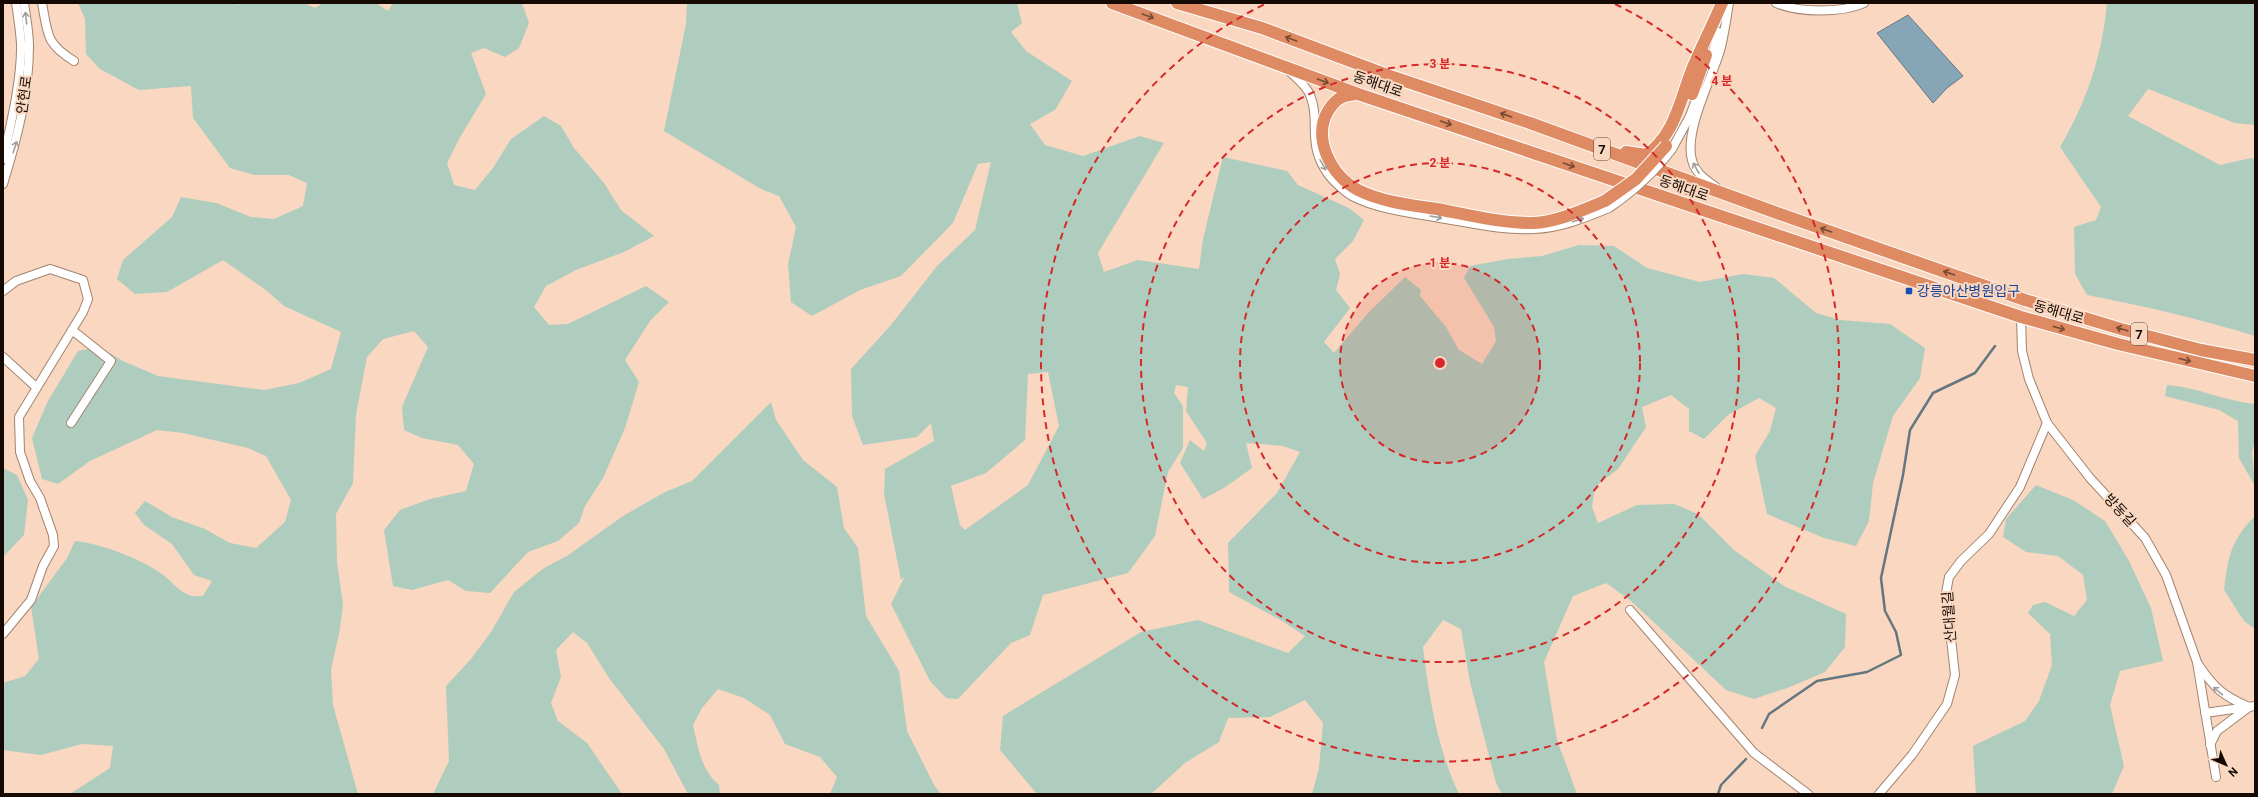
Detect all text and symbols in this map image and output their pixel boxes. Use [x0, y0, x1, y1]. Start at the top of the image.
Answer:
one-way arrow [22, 12, 30, 25]
one-way arrow [1142, 13, 1154, 21]
one-way arrow [1286, 35, 1298, 43]
text: 3 분 [1430, 57, 1450, 71]
street label: 동해대로 [1351, 68, 1405, 100]
text: 4 분 [1712, 74, 1732, 88]
street label: 안현로 [13, 75, 35, 115]
one-way arrow [1317, 77, 1329, 85]
one-way arrow [1500, 111, 1513, 118]
one-way arrow [1439, 120, 1452, 127]
road number: 7 [1594, 138, 1610, 160]
one-way arrow [12, 141, 19, 154]
text: 2 분 [1430, 156, 1450, 170]
one-way arrow [1319, 159, 1327, 171]
one-way arrow [1562, 162, 1575, 169]
one-way arrow [1692, 162, 1699, 174]
street label: 동해대로 [1657, 172, 1711, 204]
one-way arrow [1429, 214, 1442, 222]
one-way arrow [1572, 216, 1585, 223]
one-way arrow [1821, 226, 1833, 234]
text: 1 분 [1430, 256, 1450, 270]
one-way arrow [1943, 269, 1956, 276]
place label: 강릉아산병원입구 [1917, 283, 2020, 299]
marker: 강릉아산병원입구 [1904, 286, 1914, 296]
street label: 동해대로 [2032, 297, 2086, 327]
road number: 7 [2131, 323, 2147, 345]
one-way arrow [2052, 325, 2065, 332]
one-way arrow [2115, 325, 2128, 332]
centre of rings [1433, 356, 1447, 370]
one-way arrow [2178, 357, 2191, 365]
street label: 방동길 [2101, 490, 2139, 530]
street label: 산대월길 [1939, 591, 1959, 643]
one-way arrow [2213, 686, 2224, 695]
north arrow [2206, 745, 2246, 785]
text: N [2225, 764, 2240, 779]

